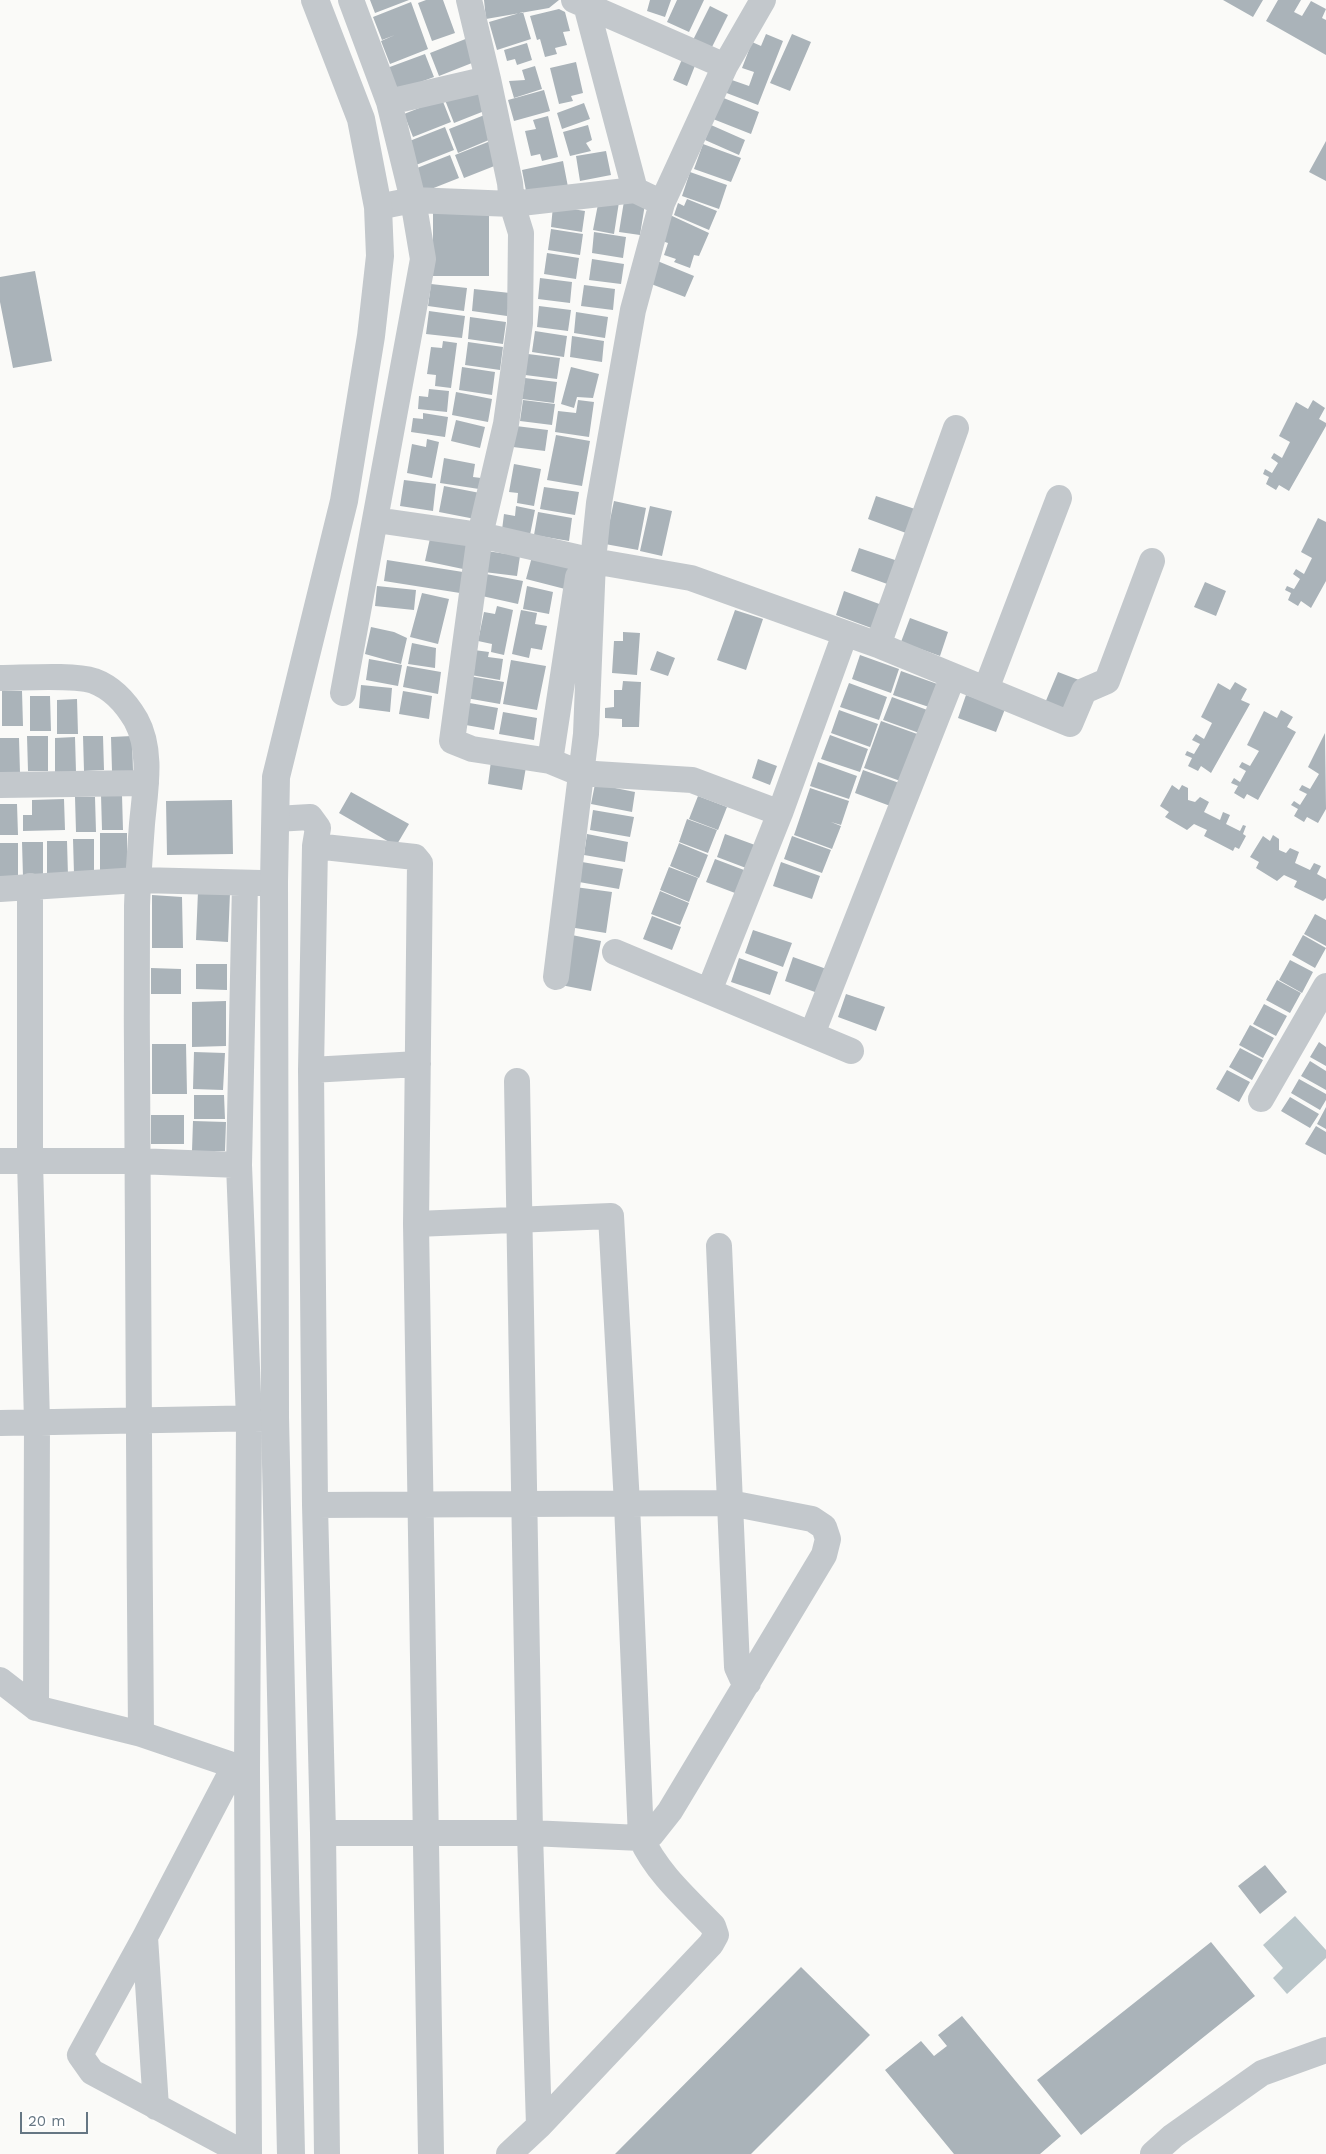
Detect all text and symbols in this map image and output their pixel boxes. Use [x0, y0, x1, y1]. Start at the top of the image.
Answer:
scale bar [22, 2102, 90, 2134]
text: 20 m [28, 2112, 66, 2130]

